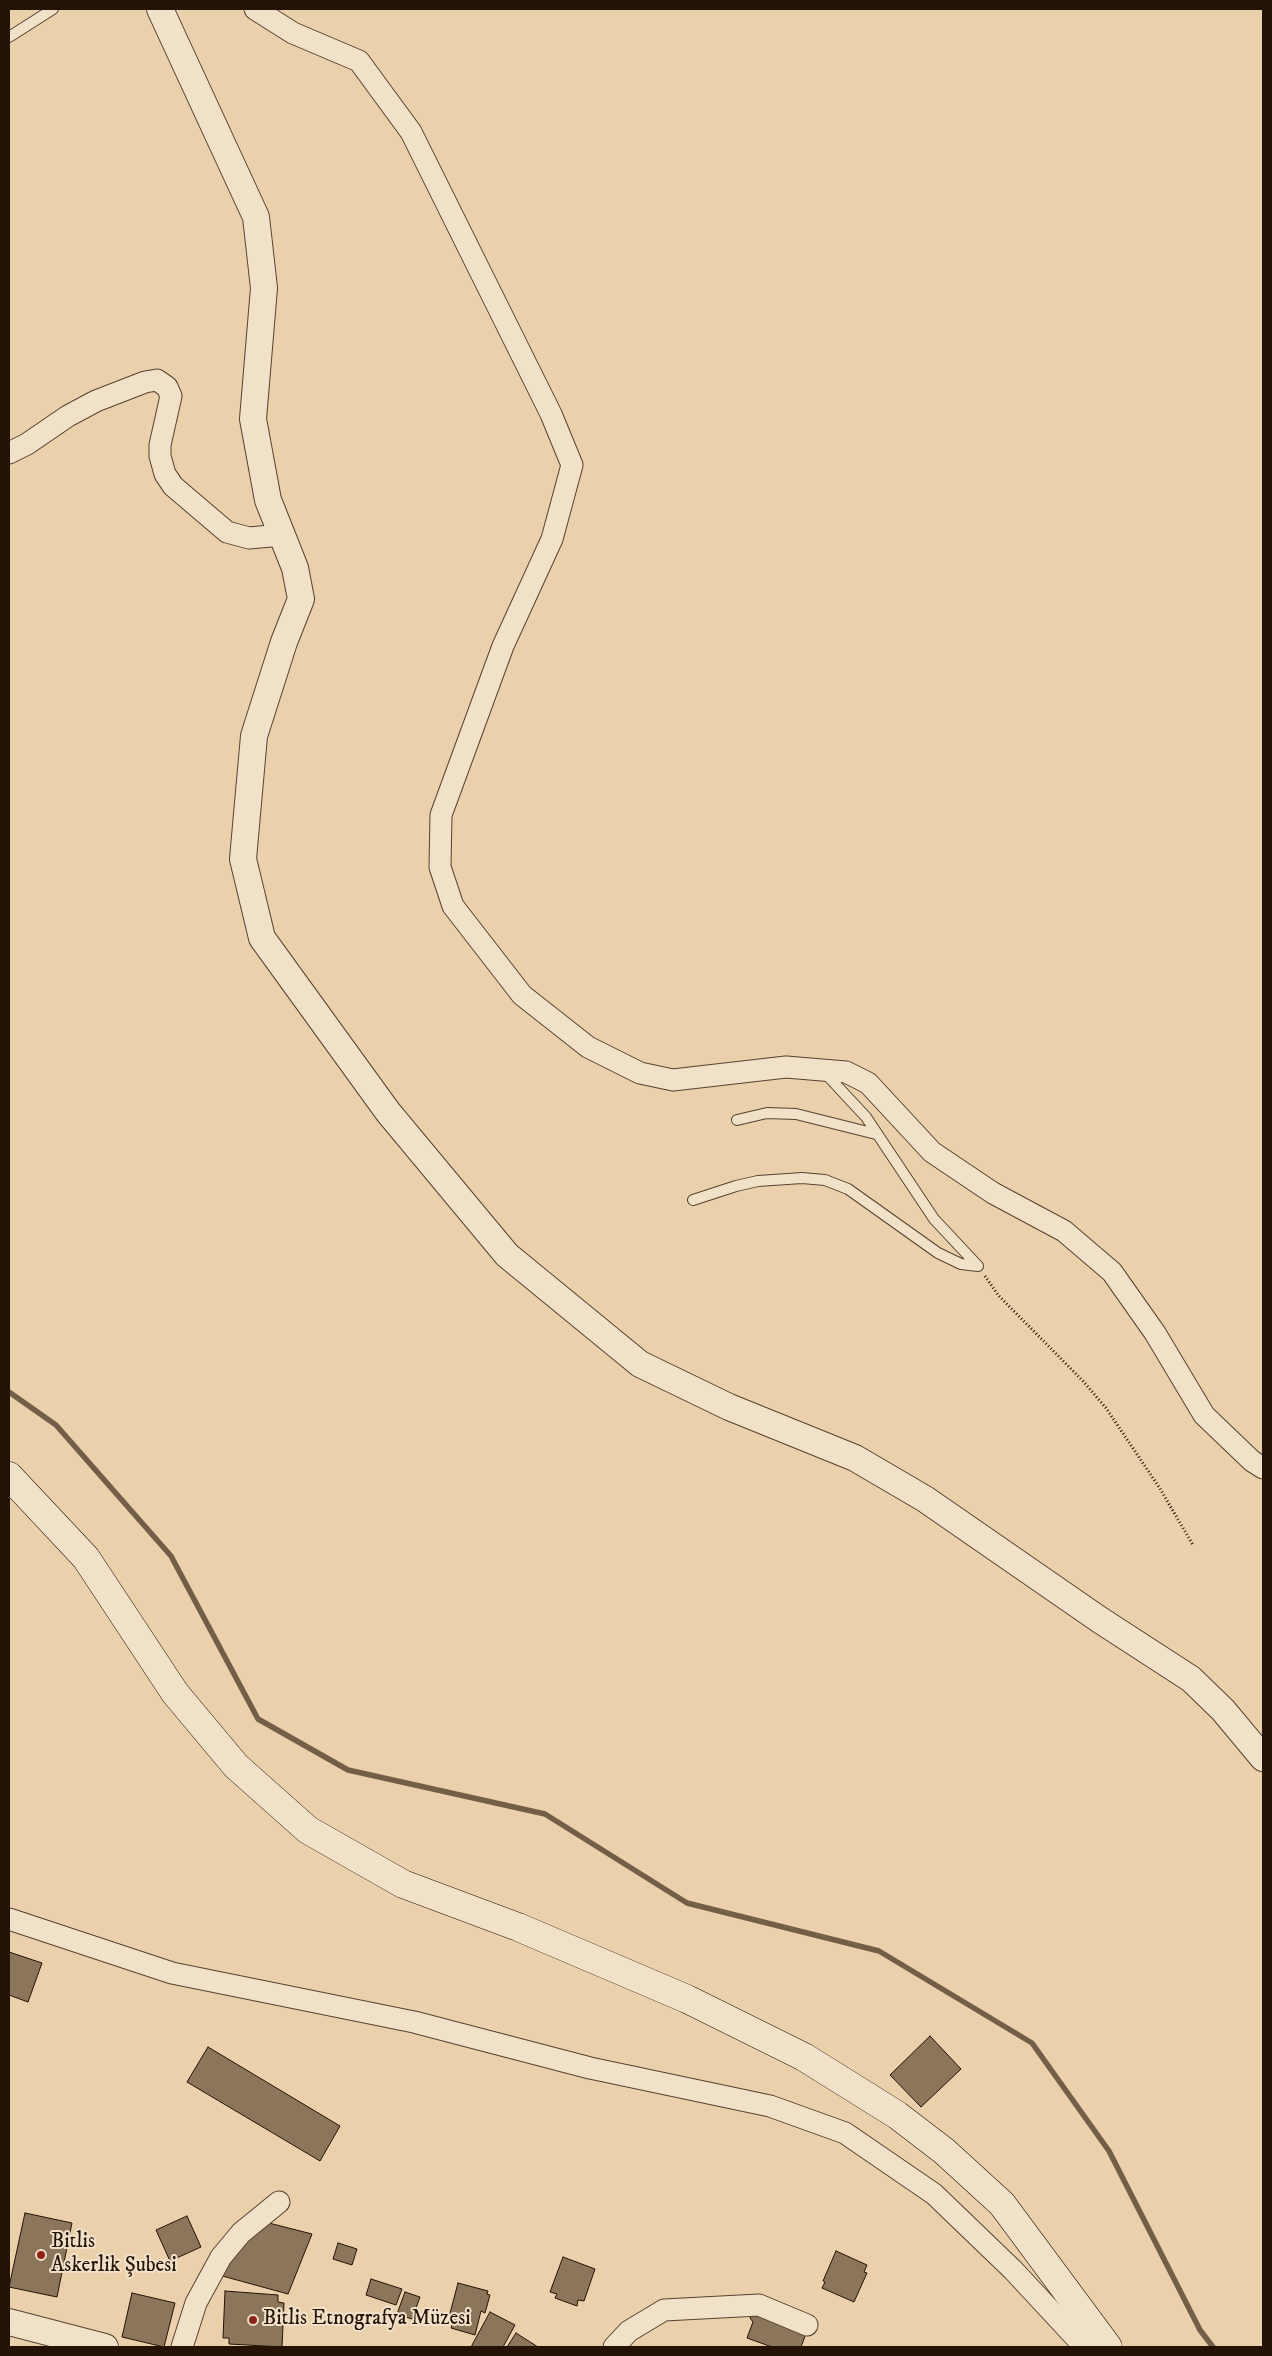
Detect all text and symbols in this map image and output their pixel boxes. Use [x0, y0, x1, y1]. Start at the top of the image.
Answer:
place label: Bitlis Askerlik Şubesi [51, 2230, 177, 2280]
marker: Bitlis Askerlik Şubesi [35, 2249, 47, 2261]
place label: Bitlis Etnografya Müzesi [263, 2307, 471, 2333]
marker: Bitlis Etnografya Müzesi [247, 2314, 259, 2326]

